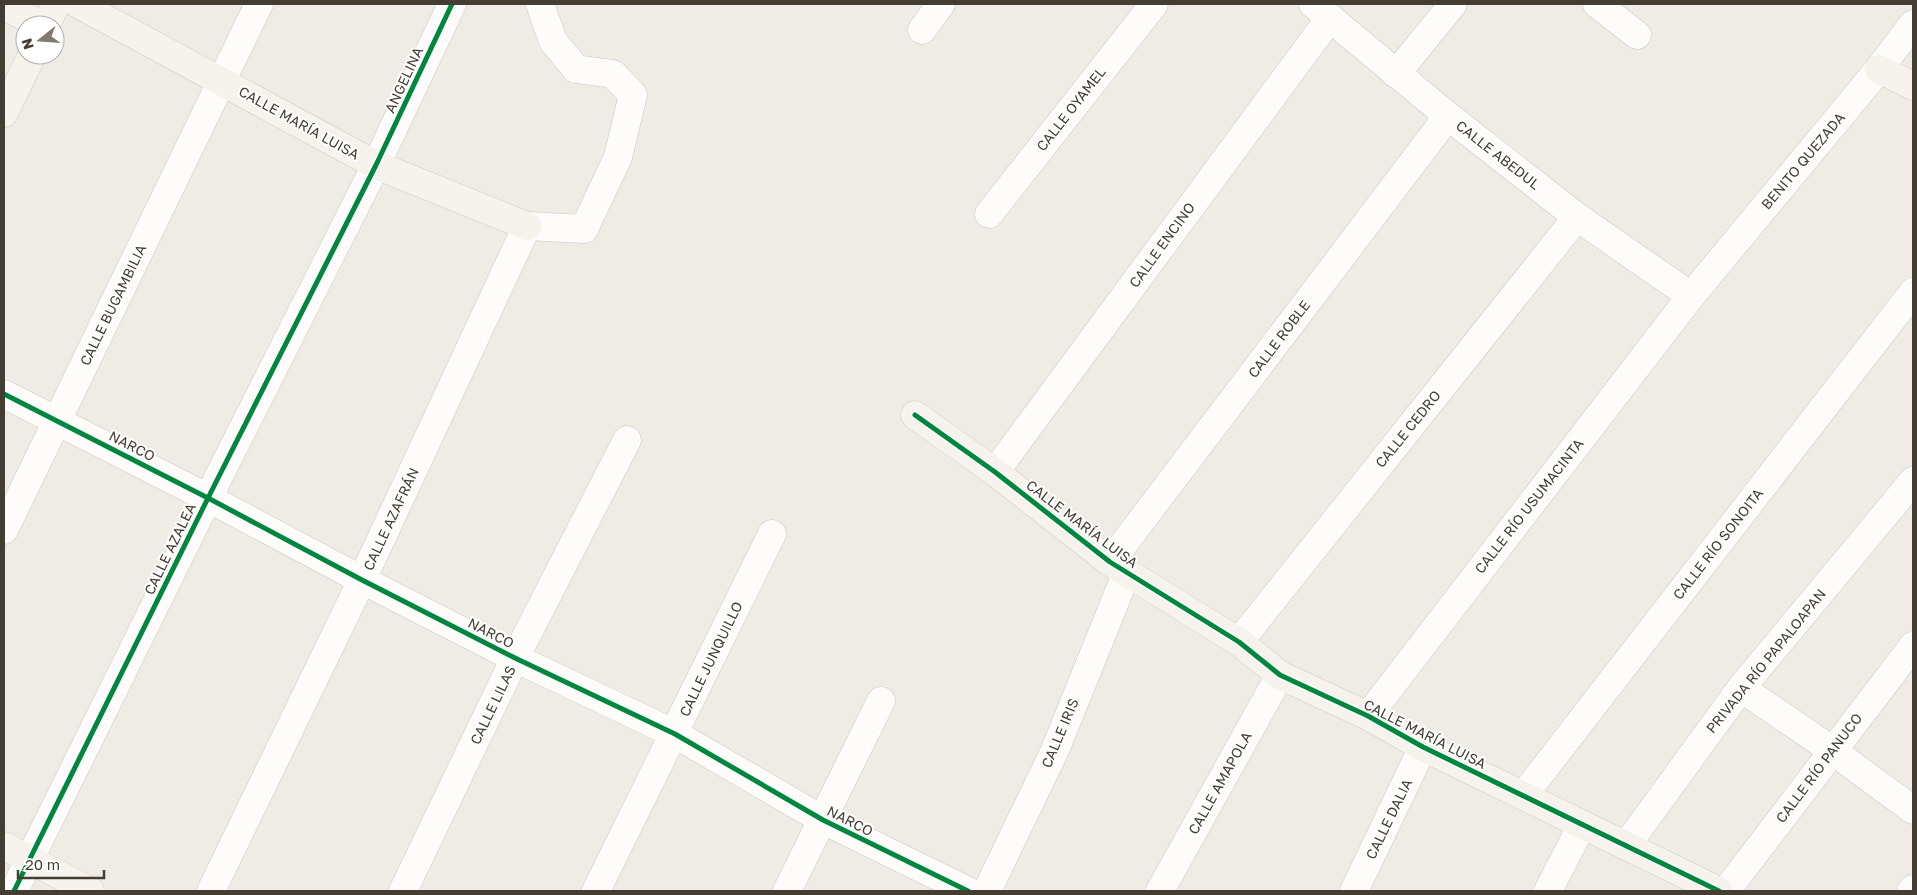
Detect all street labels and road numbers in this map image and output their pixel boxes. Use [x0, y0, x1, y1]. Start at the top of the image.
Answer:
street label: ANGELINA [381, 44, 426, 115]
street label: CALLE OYAMEL [1032, 63, 1109, 154]
street label: CALLE MARÍA LUISA [236, 82, 363, 163]
street label: BENITO QUEZADA [1757, 108, 1848, 212]
street label: CALLE ABEDUL [1453, 117, 1544, 193]
street label: CALLE ENCINO [1125, 199, 1198, 290]
street label: CALLE BUGAMBILIA [76, 241, 150, 368]
street label: CALLE ROBLE [1244, 297, 1313, 381]
street label: CALLE CEDRO [1371, 387, 1444, 471]
street label: NARCO [106, 427, 158, 464]
street label: CALLE RÍO USUMACINTA [1471, 434, 1587, 577]
street label: CALLE AZAFRÁN [359, 465, 422, 573]
street label: CALLE MARÍA LUISA [1023, 476, 1142, 571]
street label: CALLE RÍO SONOITA [1669, 484, 1767, 603]
street label: CALLE AZALEA [140, 500, 199, 597]
street label: PRIVADA RÍO PAPALOAPAN [1702, 585, 1829, 736]
street label: CALLE JUNQUILLO [675, 598, 746, 719]
street label: NARCO [465, 614, 517, 651]
street label: CALLE LILAS [466, 663, 519, 747]
street label: CALLE IRIS [1037, 695, 1082, 770]
street label: CALLE MARÍA LUISA [1361, 695, 1490, 772]
street label: CALLE RÍO PANUCO [1772, 710, 1865, 826]
street label: CALLE AMAPOLA [1184, 728, 1255, 837]
street label: CALLE DALIA [1362, 775, 1416, 862]
street label: NARCO [824, 802, 876, 839]

